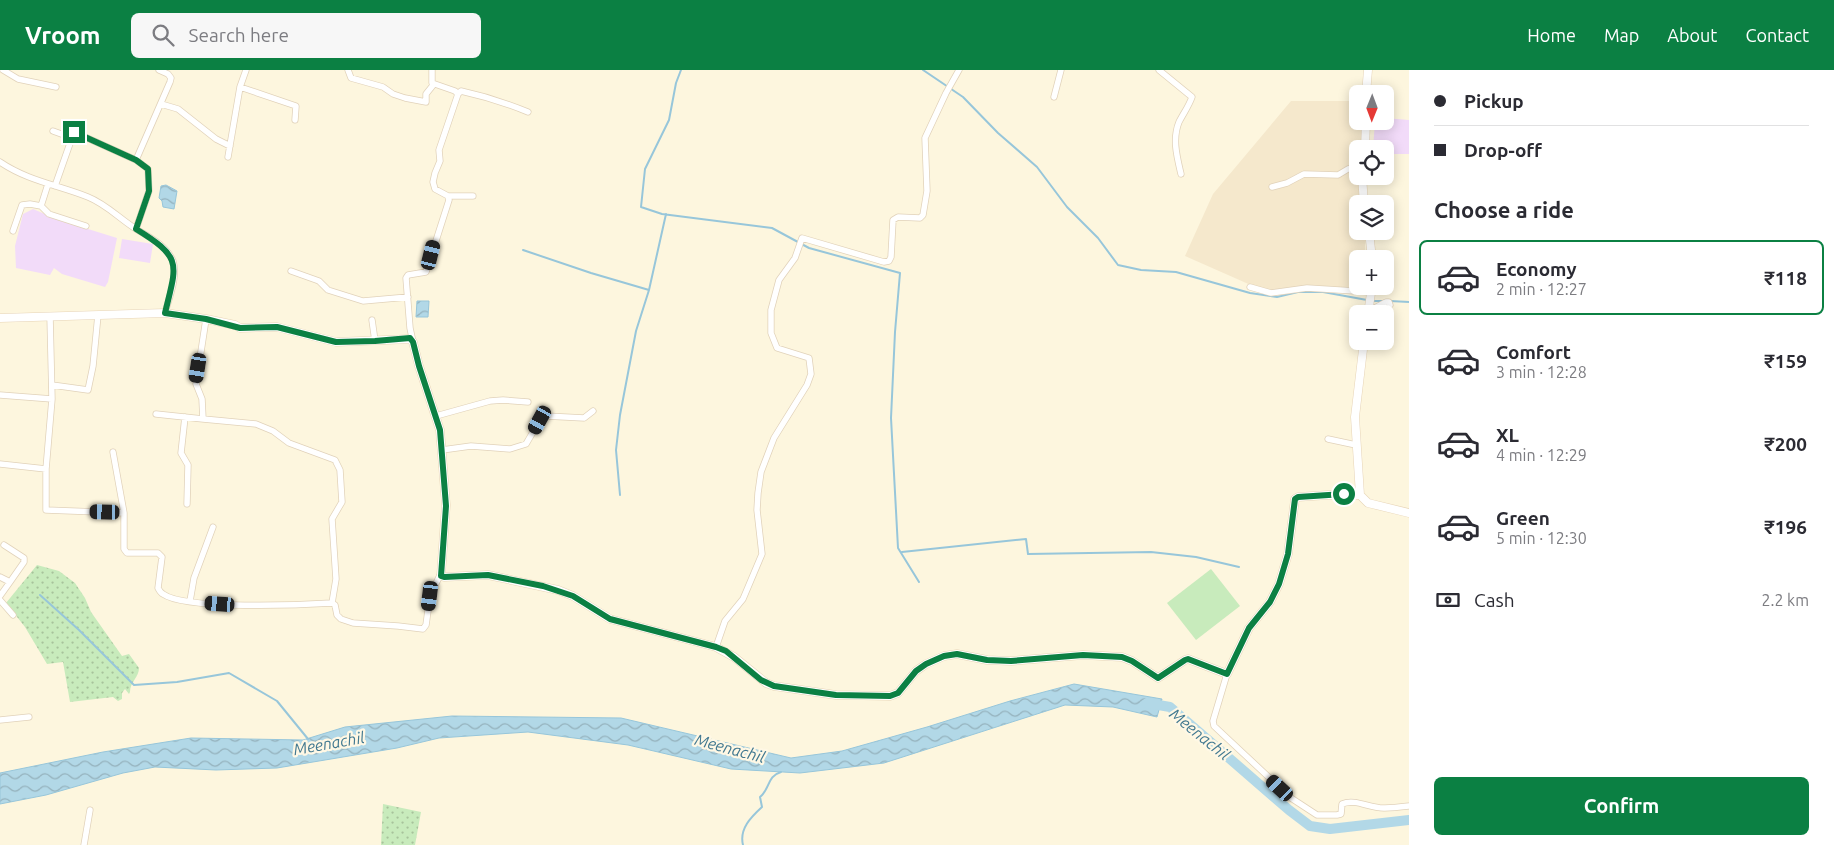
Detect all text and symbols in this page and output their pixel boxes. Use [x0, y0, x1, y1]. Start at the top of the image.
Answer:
search box [131, 13, 481, 58]
icon: search [149, 21, 177, 49]
text: Vroom [25, 22, 101, 49]
text: Search here [189, 24, 289, 46]
text: Home [1527, 25, 1576, 45]
text: Map [1604, 25, 1639, 45]
text: About [1667, 25, 1717, 45]
text: Contact [1745, 25, 1809, 45]
north arrow [1349, 85, 1394, 130]
map controls [1349, 85, 1394, 350]
text: Pickup [1464, 90, 1524, 112]
route end [63, 121, 85, 143]
text: Drop-off [1464, 139, 1542, 161]
button: locate [1349, 140, 1394, 185]
button: layers [1349, 195, 1394, 240]
text: Choose a ride [1434, 197, 1574, 222]
car [420, 239, 441, 271]
button: + [1349, 250, 1394, 295]
icon: car [1436, 255, 1481, 300]
text: Economy [1496, 258, 1577, 280]
text: ₹118 [1764, 267, 1807, 289]
text: 2 min · 12:27 [1496, 280, 1587, 298]
button: − [1349, 305, 1394, 350]
icon: car [1436, 338, 1481, 383]
text: Comfort [1496, 341, 1571, 363]
text: ₹159 [1764, 350, 1807, 372]
car [188, 352, 207, 384]
text: 3 min · 12:28 [1496, 363, 1587, 381]
car [526, 403, 553, 437]
icon: car [1436, 421, 1481, 466]
text: XL [1496, 424, 1519, 446]
text: ₹200 [1764, 433, 1807, 455]
text: 4 min · 12:29 [1496, 446, 1587, 464]
route start [1333, 483, 1355, 505]
car [89, 504, 120, 520]
icon: car [1436, 504, 1481, 549]
text: Green [1496, 507, 1550, 529]
text: ₹196 [1764, 516, 1807, 538]
text: 5 min · 12:30 [1496, 529, 1587, 547]
car [420, 580, 439, 612]
icon: cash [1434, 586, 1462, 614]
text: Cash [1474, 589, 1515, 611]
text: 2.2 km [1761, 591, 1809, 609]
car [204, 595, 235, 613]
water label: Meenachil [1166, 704, 1234, 764]
water label: Meenachil [292, 728, 367, 758]
water label: Meenachil [693, 730, 768, 766]
car [1263, 772, 1296, 804]
button: Confirm [1434, 777, 1809, 835]

